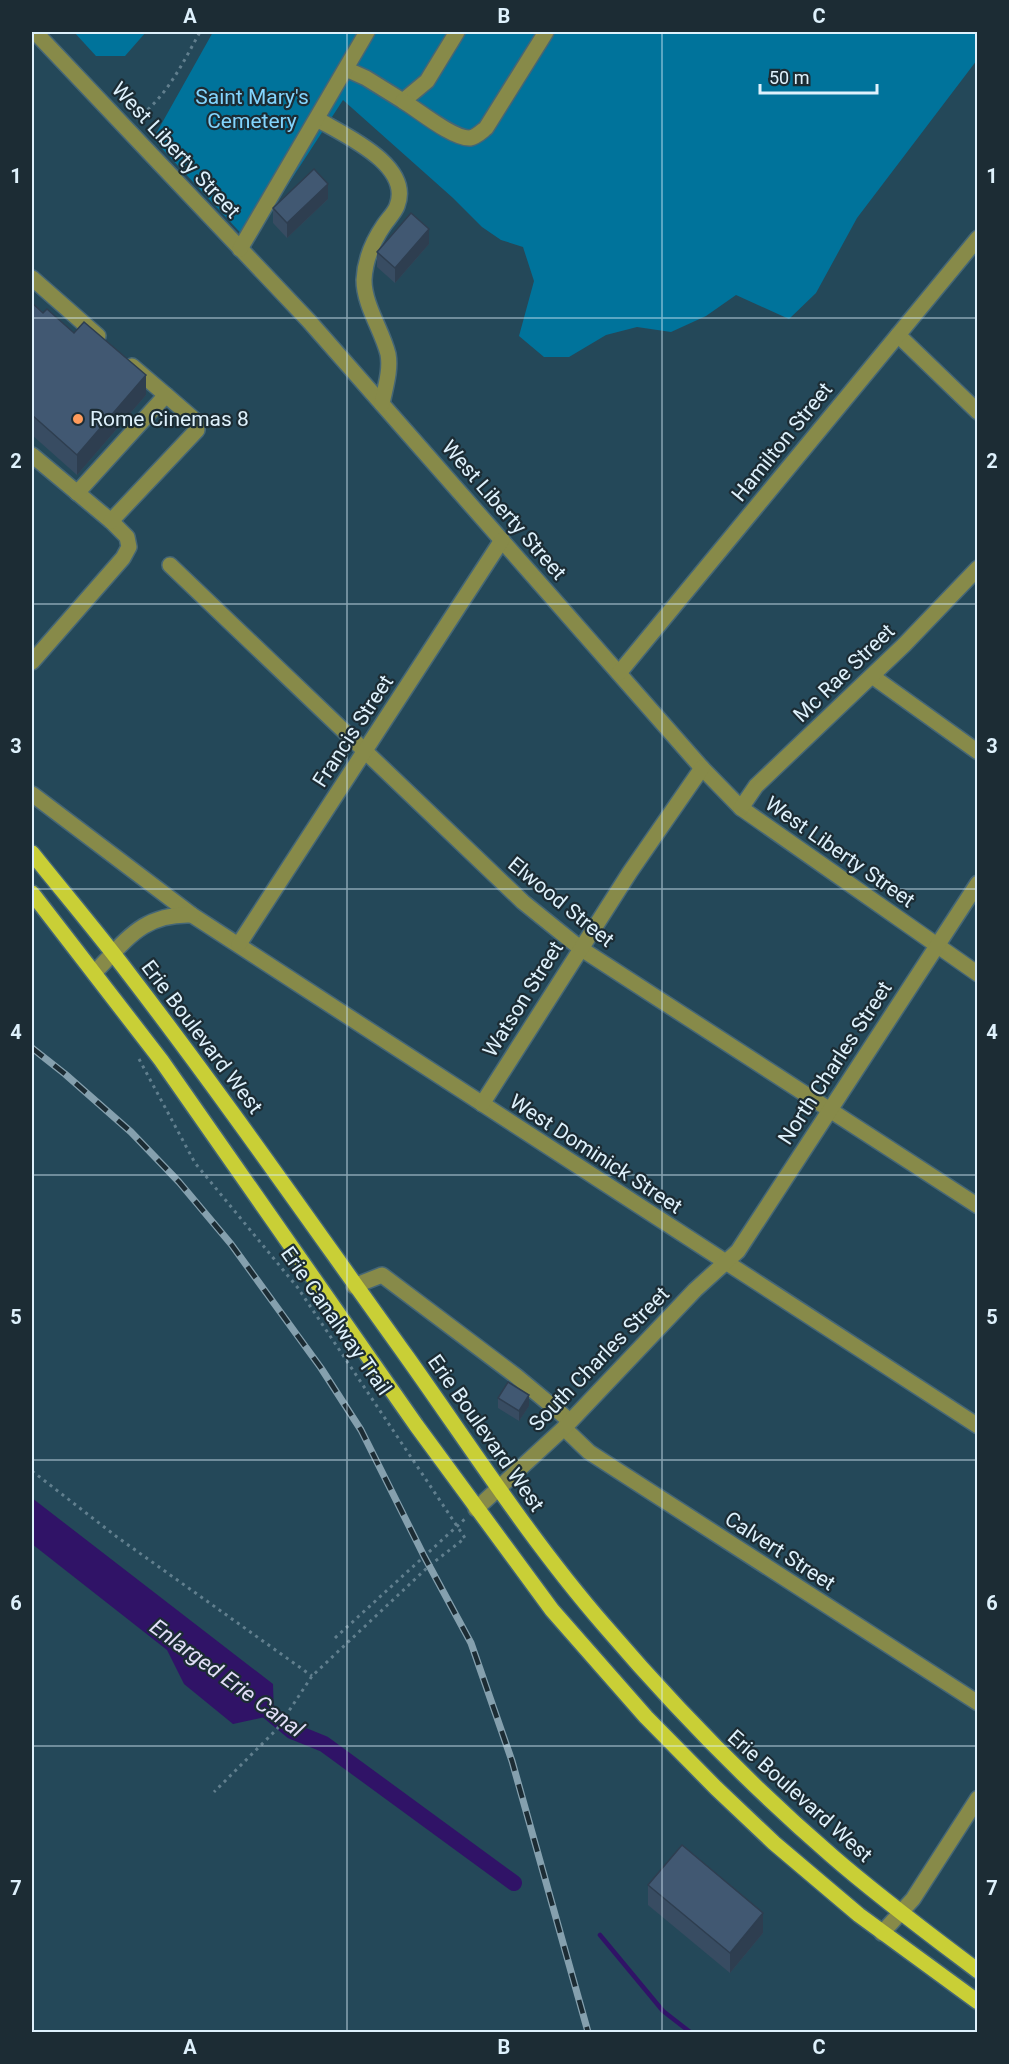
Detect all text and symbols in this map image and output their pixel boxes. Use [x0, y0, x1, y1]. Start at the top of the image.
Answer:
text: A [183, 4, 197, 28]
text: B [498, 4, 510, 28]
text: C [812, 4, 826, 28]
scale bar [760, 57, 877, 95]
text: 50 m [769, 67, 809, 88]
street label: West Liberty Street [107, 77, 245, 223]
park label: Saint Mary's Cemetery [195, 85, 309, 133]
text: 1 [10, 164, 22, 188]
text: 1 [986, 164, 998, 188]
street label: Hamilton Street [727, 378, 837, 506]
place label: Rome Cinemas 8 [90, 407, 249, 431]
marker: Rome Cinemas 8 [71, 412, 85, 426]
street label: West Liberty Street [437, 435, 571, 585]
text: 2 [10, 449, 22, 473]
text: 2 [986, 449, 998, 473]
street label: Mc Rae Street [789, 619, 899, 727]
street label: Francis Street [308, 670, 398, 791]
text: 3 [10, 734, 22, 758]
text: 3 [986, 734, 998, 758]
street label: West Liberty Street [761, 791, 919, 913]
street label: Elwood Street [503, 852, 619, 952]
street label: Watson Street [478, 937, 568, 1061]
street label: Erie Boulevard West [136, 956, 268, 1119]
street label: North Charles Street [773, 977, 897, 1149]
text: 4 [10, 1020, 22, 1044]
text: 4 [986, 1020, 998, 1044]
street label: West Dominick Street [505, 1089, 687, 1219]
street label: Erie Canalway Trail [276, 1242, 396, 1400]
street label: South Charles Street [524, 1282, 674, 1436]
text: 5 [10, 1305, 22, 1329]
text: 5 [986, 1305, 998, 1329]
street label: Erie Boulevard West [423, 1350, 549, 1516]
street label: Calvert Street [720, 1506, 840, 1596]
text: 6 [10, 1591, 22, 1615]
text: 6 [986, 1591, 998, 1615]
water label: Enlarged Erie Canal [145, 1614, 309, 1743]
street label: Erie Boulevard West [723, 1725, 877, 1867]
text: 7 [10, 1876, 22, 1900]
text: 7 [986, 1876, 998, 1900]
text: A [183, 2035, 197, 2059]
text: B [498, 2035, 510, 2059]
text: C [812, 2035, 826, 2059]

